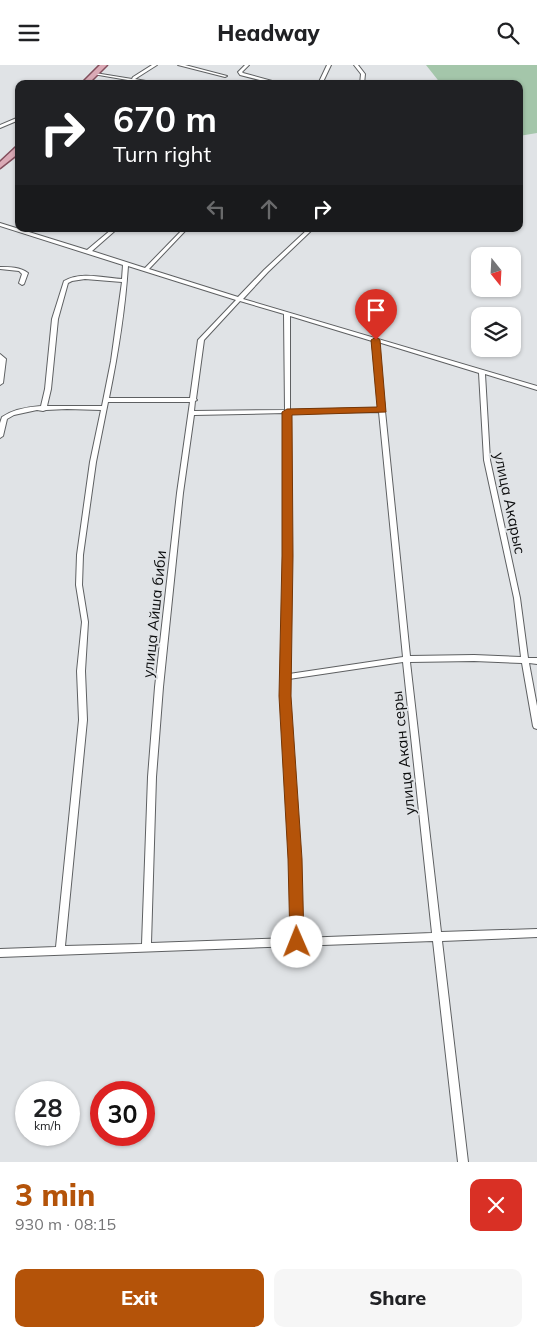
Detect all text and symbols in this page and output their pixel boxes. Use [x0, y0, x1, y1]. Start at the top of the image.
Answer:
icon: menu [15, 19, 43, 47]
text: Headway [217, 19, 320, 47]
icon: search [494, 19, 522, 47]
text: 670 m [113, 97, 217, 141]
icon: right [30, 100, 95, 165]
text: Turn right [113, 140, 211, 168]
icon: left [202, 195, 230, 223]
icon: ahead [255, 195, 283, 223]
icon: right [308, 195, 336, 223]
north arrow [471, 247, 521, 297]
map controls [471, 247, 521, 357]
pin [355, 289, 397, 340]
icon: arrive [362, 296, 390, 324]
button: layers [471, 307, 521, 357]
street label: улица Акарыс [490, 450, 530, 556]
street label: улица Айша биби [138, 549, 170, 679]
street label: улица Акан серы [387, 690, 419, 816]
position arrow [270, 915, 322, 967]
speed limit sign: 30 [90, 1081, 155, 1146]
text: 28 [32, 1092, 63, 1123]
text: km/h [34, 1118, 61, 1133]
text: 3 min [15, 1176, 95, 1214]
button: close [470, 1179, 522, 1231]
text: 930 m · 08:15 [15, 1214, 116, 1234]
button: Exit [15, 1269, 264, 1327]
button: Share [274, 1269, 522, 1327]

